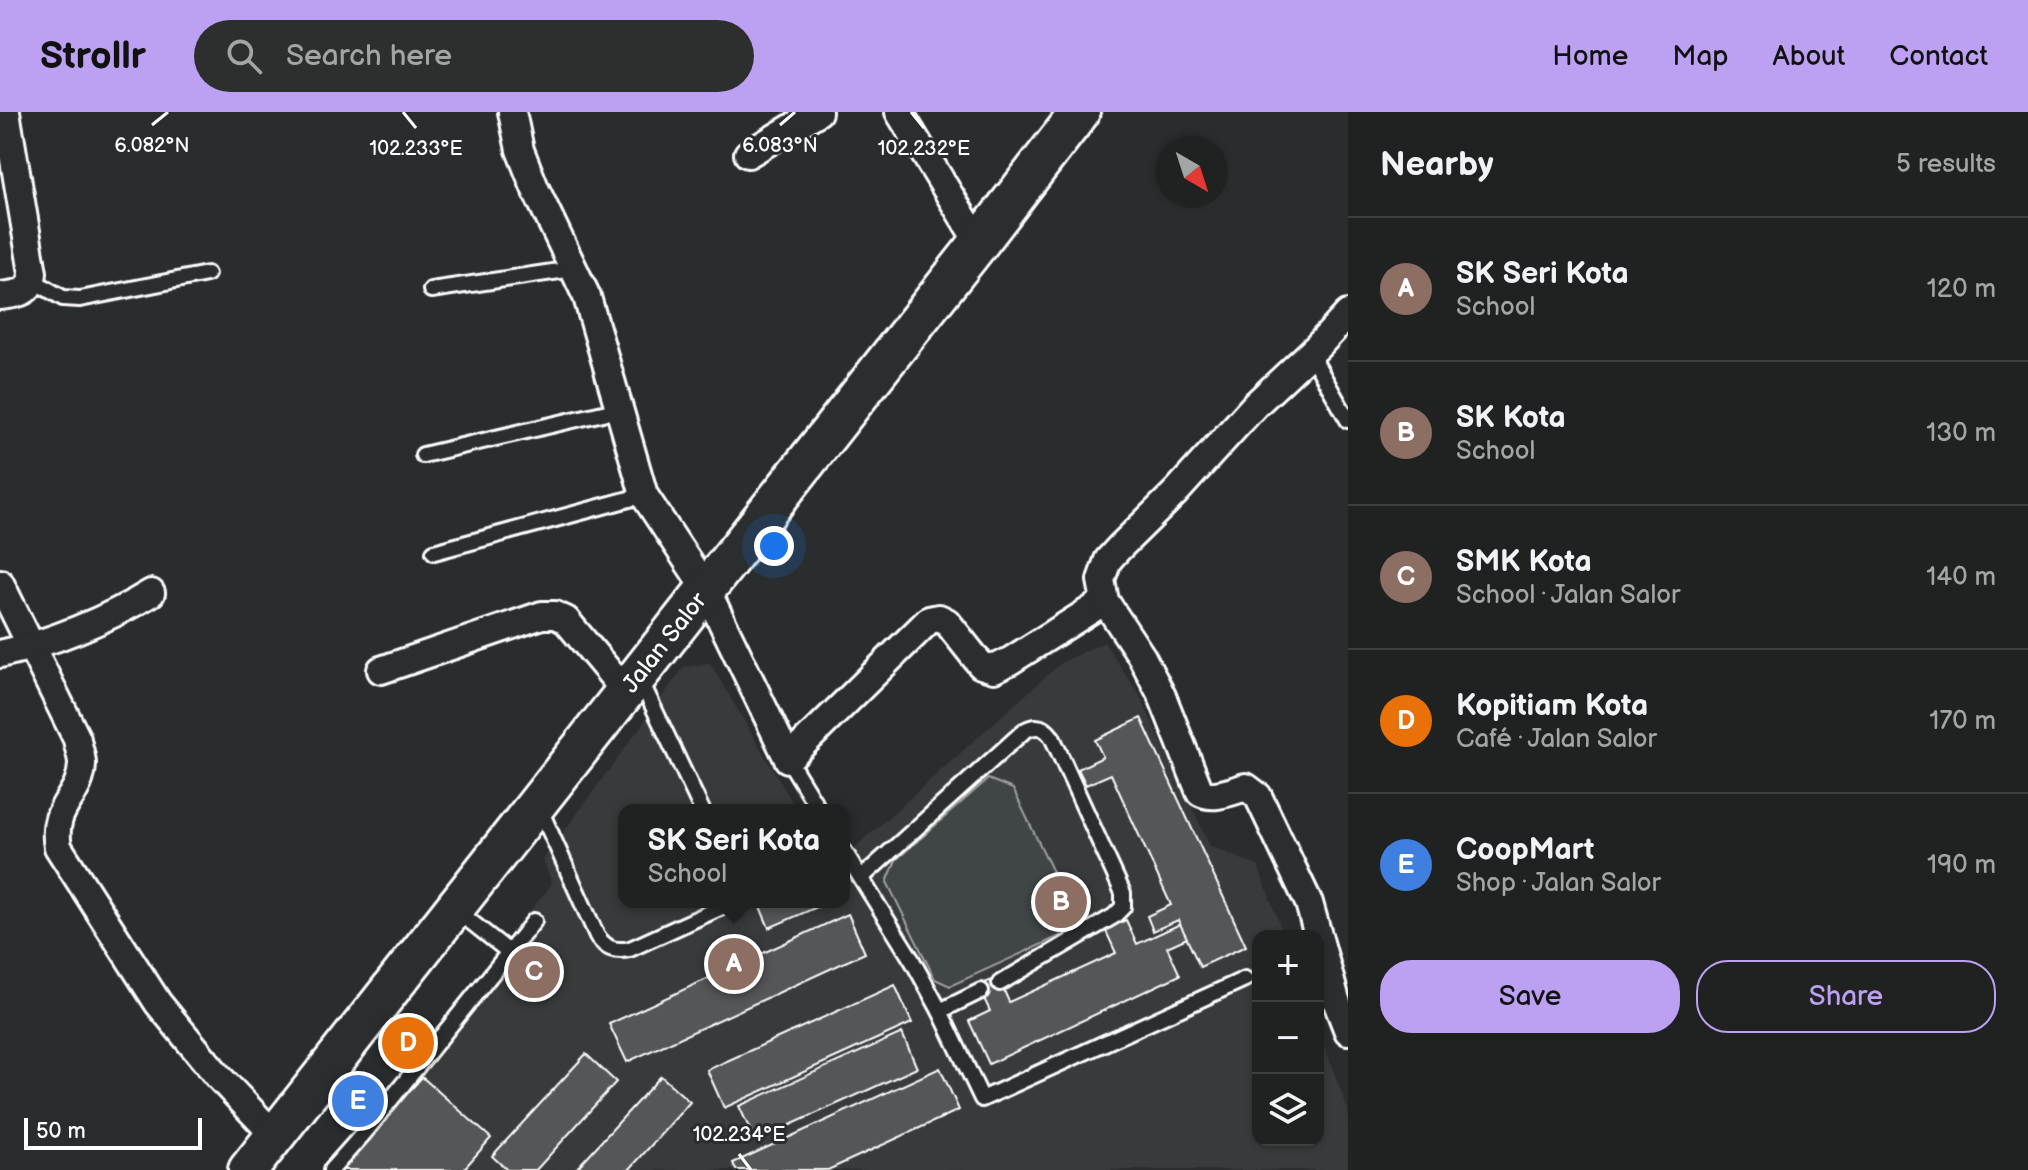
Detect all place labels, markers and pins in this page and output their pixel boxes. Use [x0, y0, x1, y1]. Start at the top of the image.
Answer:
pin: B [1035, 872, 1087, 932]
pin: A [708, 934, 760, 994]
pin: C [508, 942, 560, 1002]
pin: D [382, 1013, 434, 1073]
pin: E [332, 1071, 384, 1131]

